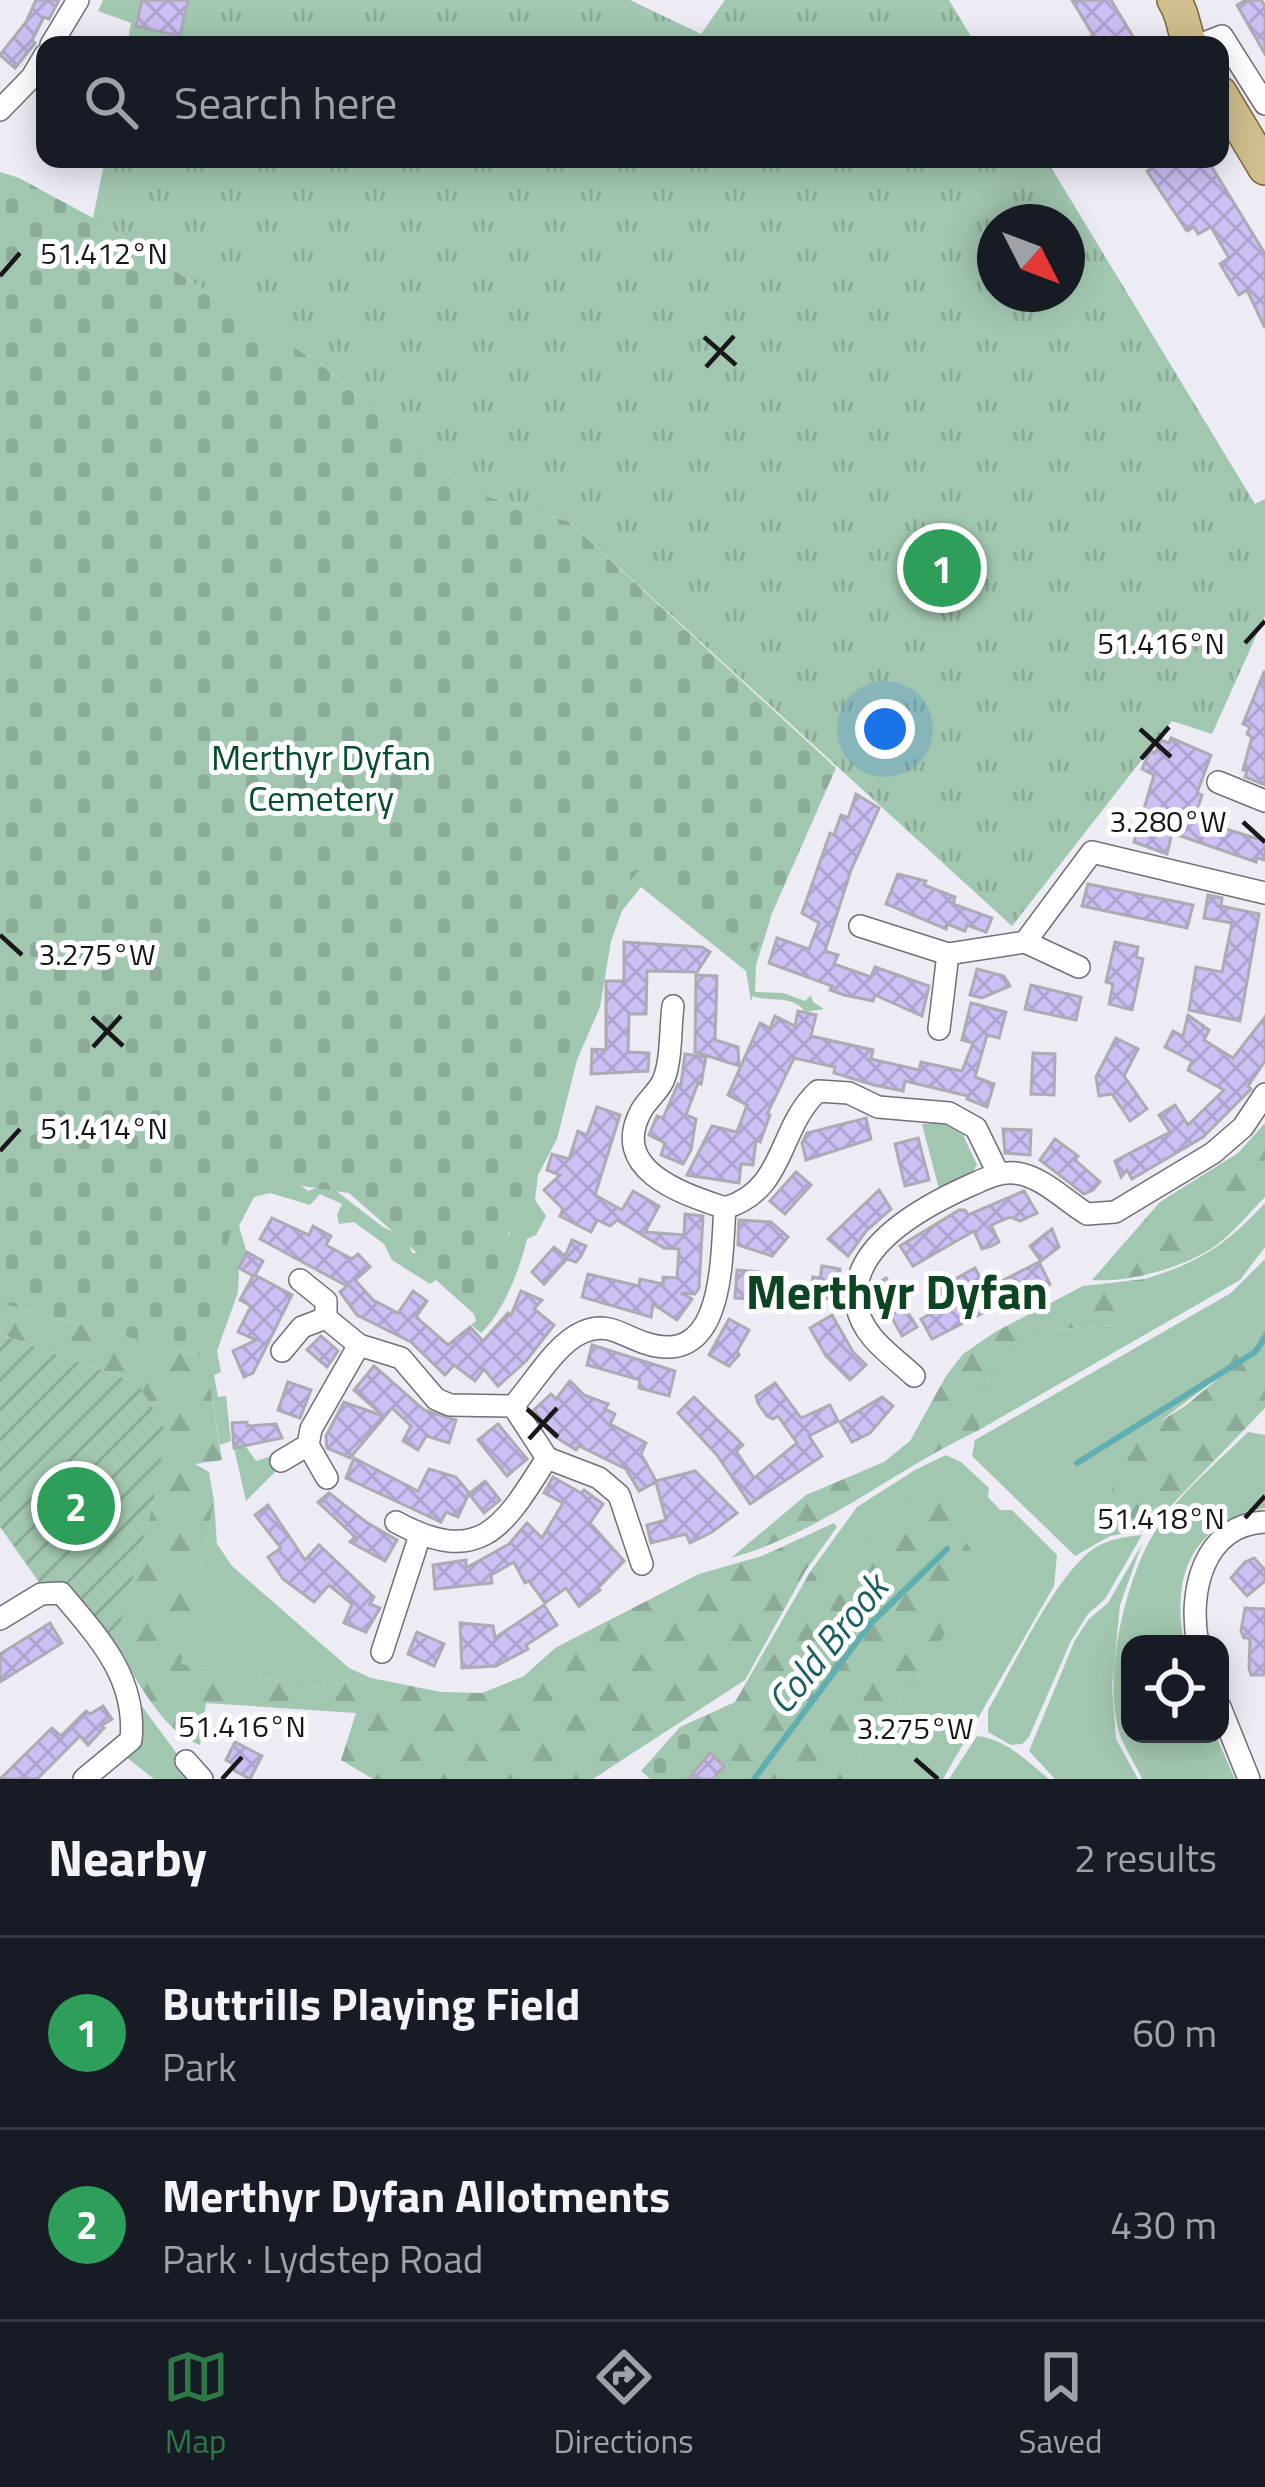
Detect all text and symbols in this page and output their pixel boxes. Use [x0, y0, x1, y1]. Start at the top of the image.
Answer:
search box [36, 36, 1229, 168]
text: Search here [174, 68, 397, 136]
icon: search [78, 69, 144, 135]
north arrow [977, 204, 1085, 312]
text: 51.412°N [40, 230, 168, 276]
pin: 1 [903, 523, 981, 613]
text: 51.416°N [1097, 620, 1225, 666]
your location [855, 699, 915, 759]
park label: Merthyr Dyfan Cemetery [211, 729, 431, 825]
text: 3.280°W [1109, 798, 1227, 844]
text: 3.275°W [38, 931, 156, 977]
text: 51.414°N [40, 1105, 168, 1151]
district label: Merthyr Dyfan [746, 1255, 1048, 1328]
pin: 2 [37, 1461, 115, 1551]
text: 51.418°N [1097, 1495, 1225, 1541]
water label: Cold Brook [752, 1557, 904, 1726]
map controls [1121, 1635, 1229, 1743]
button: locate [1121, 1635, 1229, 1743]
text: 51.416°N [178, 1703, 306, 1749]
text: 3.275°W [856, 1705, 974, 1751]
text: Nearby [48, 1818, 207, 1896]
text: 2 results [1074, 1828, 1217, 1887]
text: Buttrills Playing Field [162, 1969, 580, 2037]
text: 1 [76, 2003, 98, 2062]
text: 60 m [1132, 2003, 1217, 2062]
text: Park [162, 2037, 237, 2096]
text: Merthyr Dyfan Allotments [162, 2161, 670, 2229]
text: 2 [76, 2195, 98, 2254]
text: 430 m [1110, 2195, 1217, 2254]
text: Park · Lydstep Road [162, 2229, 483, 2288]
tab: Map [163, 2344, 229, 2466]
tab: Directions [554, 2344, 694, 2466]
tab: Saved [1019, 2344, 1102, 2466]

